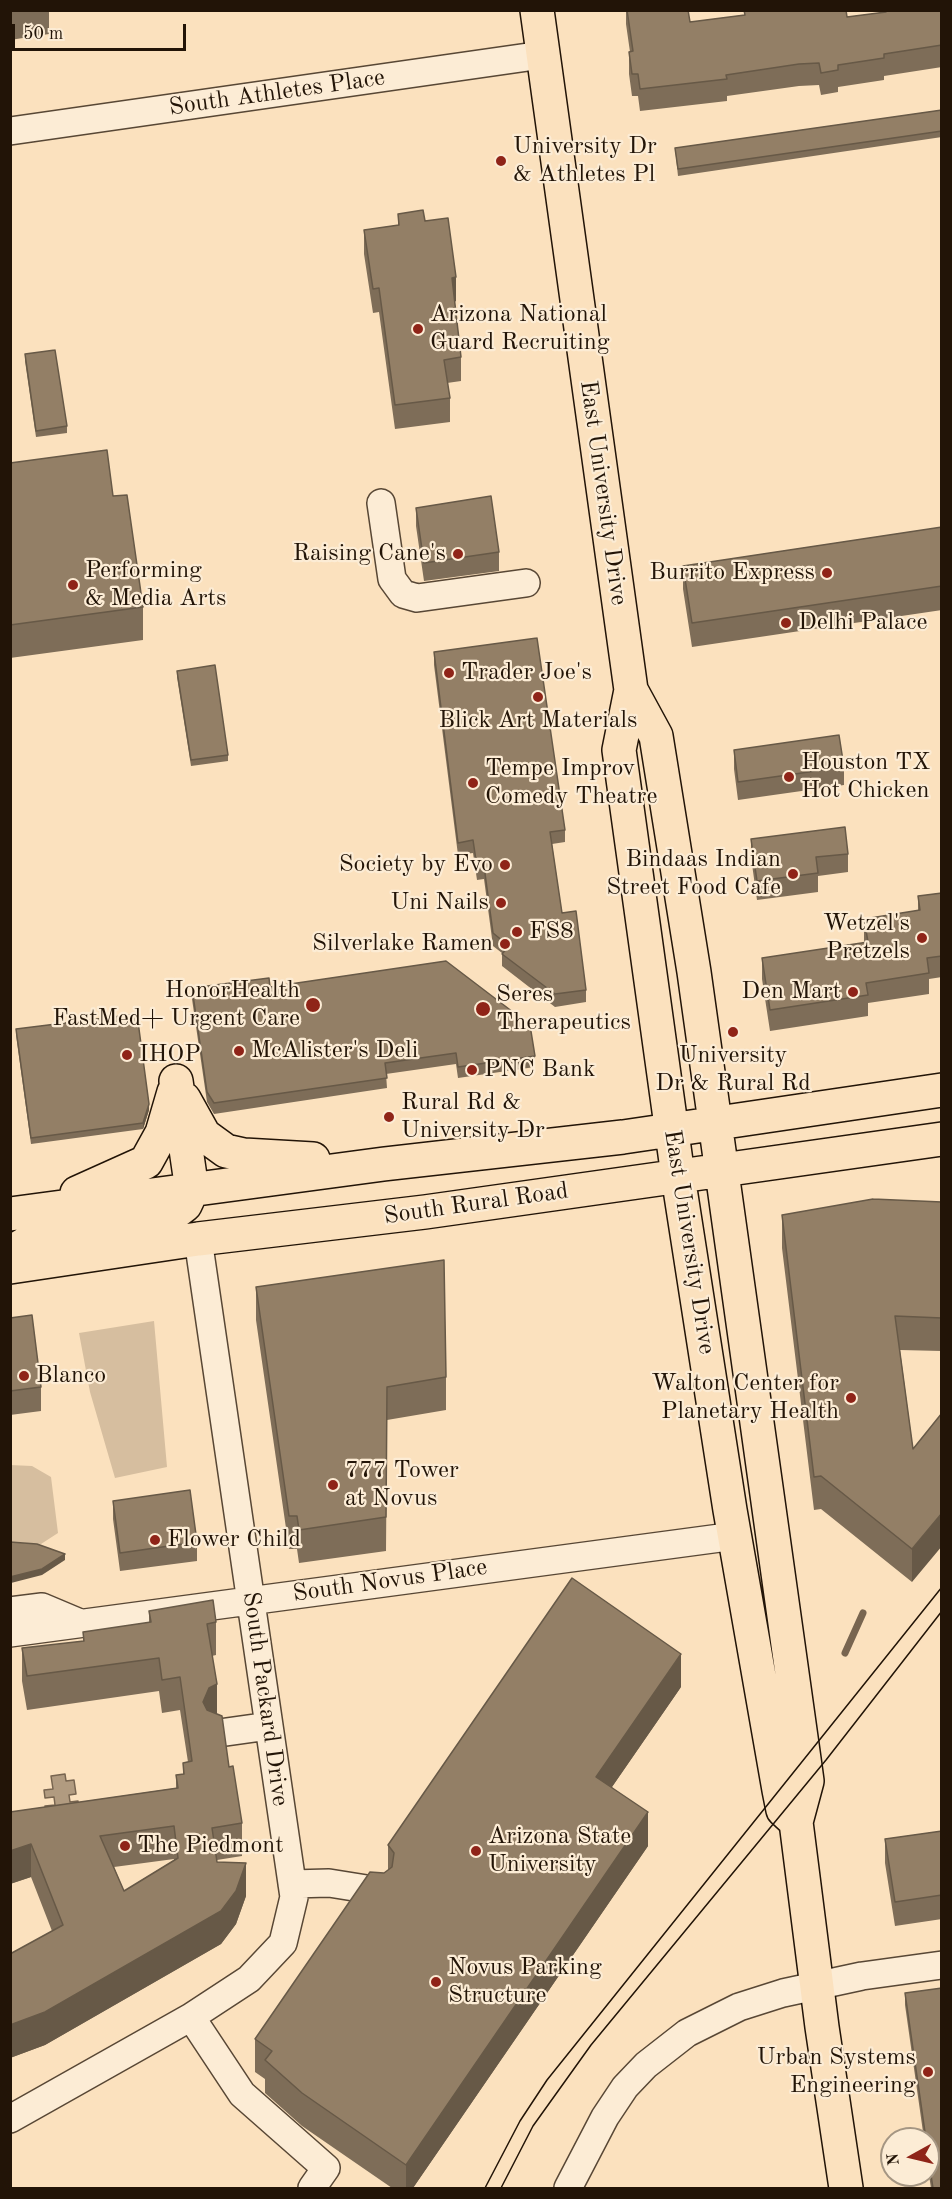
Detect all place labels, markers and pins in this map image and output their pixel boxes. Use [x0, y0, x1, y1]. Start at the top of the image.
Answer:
place label: University Dr & Athletes Pl [513, 133, 657, 189]
marker: University Dr & Athletes Pl [494, 154, 508, 168]
place label: Arizona National Guard Recruiting [430, 301, 610, 357]
marker: Arizona National Guard Recruiting [411, 322, 425, 336]
place label: Raising Cane's [293, 540, 446, 568]
marker: Raising Cane's [451, 547, 465, 561]
place label: Performing & Media Arts [85, 557, 226, 613]
place label: Burrito Express [649, 559, 815, 587]
marker: Burrito Express [820, 566, 834, 580]
marker: Performing & Media Arts [66, 578, 80, 592]
place label: Delhi Palace [798, 609, 927, 637]
marker: Delhi Palace [779, 616, 793, 630]
place label: Trader Joe's [461, 659, 592, 687]
marker: Trader Joe's [442, 666, 456, 680]
marker: Blick Art Materials [531, 690, 545, 704]
place label: Blick Art Materials [439, 707, 637, 735]
place label: Houston TX Hot Chicken [801, 749, 930, 805]
place label: Tempe Improv Comedy Theatre [485, 755, 657, 811]
marker: Houston TX Hot Chicken [782, 770, 796, 784]
marker: Tempe Improv Comedy Theatre [466, 776, 480, 790]
place label: Bindaas Indian Street Food Cafe [606, 846, 781, 902]
place label: Society by Evo [339, 851, 493, 879]
marker: Society by Evo [498, 858, 512, 872]
marker: Bindaas Indian Street Food Cafe [786, 867, 800, 881]
place label: Uni Nails [390, 889, 489, 917]
marker: Uni Nails [494, 896, 508, 910]
place label: Wetzel's Pretzels [823, 910, 910, 966]
place label: FS8 [529, 918, 574, 946]
marker: FS8 [510, 925, 524, 939]
place label: Silverlake Ramen [312, 930, 493, 958]
marker: Wetzel's Pretzels [915, 931, 929, 945]
marker: Silverlake Ramen [498, 937, 512, 951]
place label: HonorHealth FastMed+ Urgent Care [52, 977, 300, 1033]
place label: Den Mart [741, 978, 841, 1006]
place label: Seres Therapeutics [496, 981, 631, 1037]
marker: Den Mart [846, 985, 860, 999]
marker: HonorHealth FastMed+ Urgent Care [304, 996, 322, 1014]
marker: Seres Therapeutics [474, 1000, 492, 1018]
marker: University Dr & Rural Rd [726, 1025, 740, 1039]
place label: McAlister's Deli [251, 1037, 418, 1065]
place label: IHOP [139, 1041, 200, 1069]
place label: University Dr & Rural Rd [655, 1042, 811, 1098]
marker: McAlister's Deli [232, 1044, 246, 1058]
marker: IHOP [120, 1048, 134, 1062]
place label: PNC Bank [484, 1056, 595, 1084]
marker: PNC Bank [465, 1063, 479, 1077]
place label: Rural Rd & University Dr [401, 1089, 545, 1145]
marker: Rural Rd & University Dr [382, 1110, 396, 1124]
place label: Blanco [36, 1362, 106, 1390]
marker: Blanco [17, 1369, 31, 1383]
place label: Walton Center for Planetary Health [651, 1370, 839, 1426]
marker: Walton Center for Planetary Health [844, 1391, 858, 1405]
place label: 777 Tower at Novus [345, 1457, 459, 1513]
marker: 777 Tower at Novus [326, 1478, 340, 1492]
place label: Flower Child [167, 1526, 301, 1554]
marker: Flower Child [148, 1533, 162, 1547]
place label: Arizona State University [488, 1823, 631, 1879]
place label: The Piedmont [137, 1832, 284, 1860]
marker: The Piedmont [118, 1839, 132, 1853]
marker: Arizona State University [469, 1844, 483, 1858]
place label: Novus Parking Structure [448, 1954, 602, 2010]
marker: Novus Parking Structure [429, 1975, 443, 1989]
place label: Urban Systems Engineering [757, 2044, 916, 2100]
marker: Urban Systems Engineering [921, 2065, 935, 2079]

